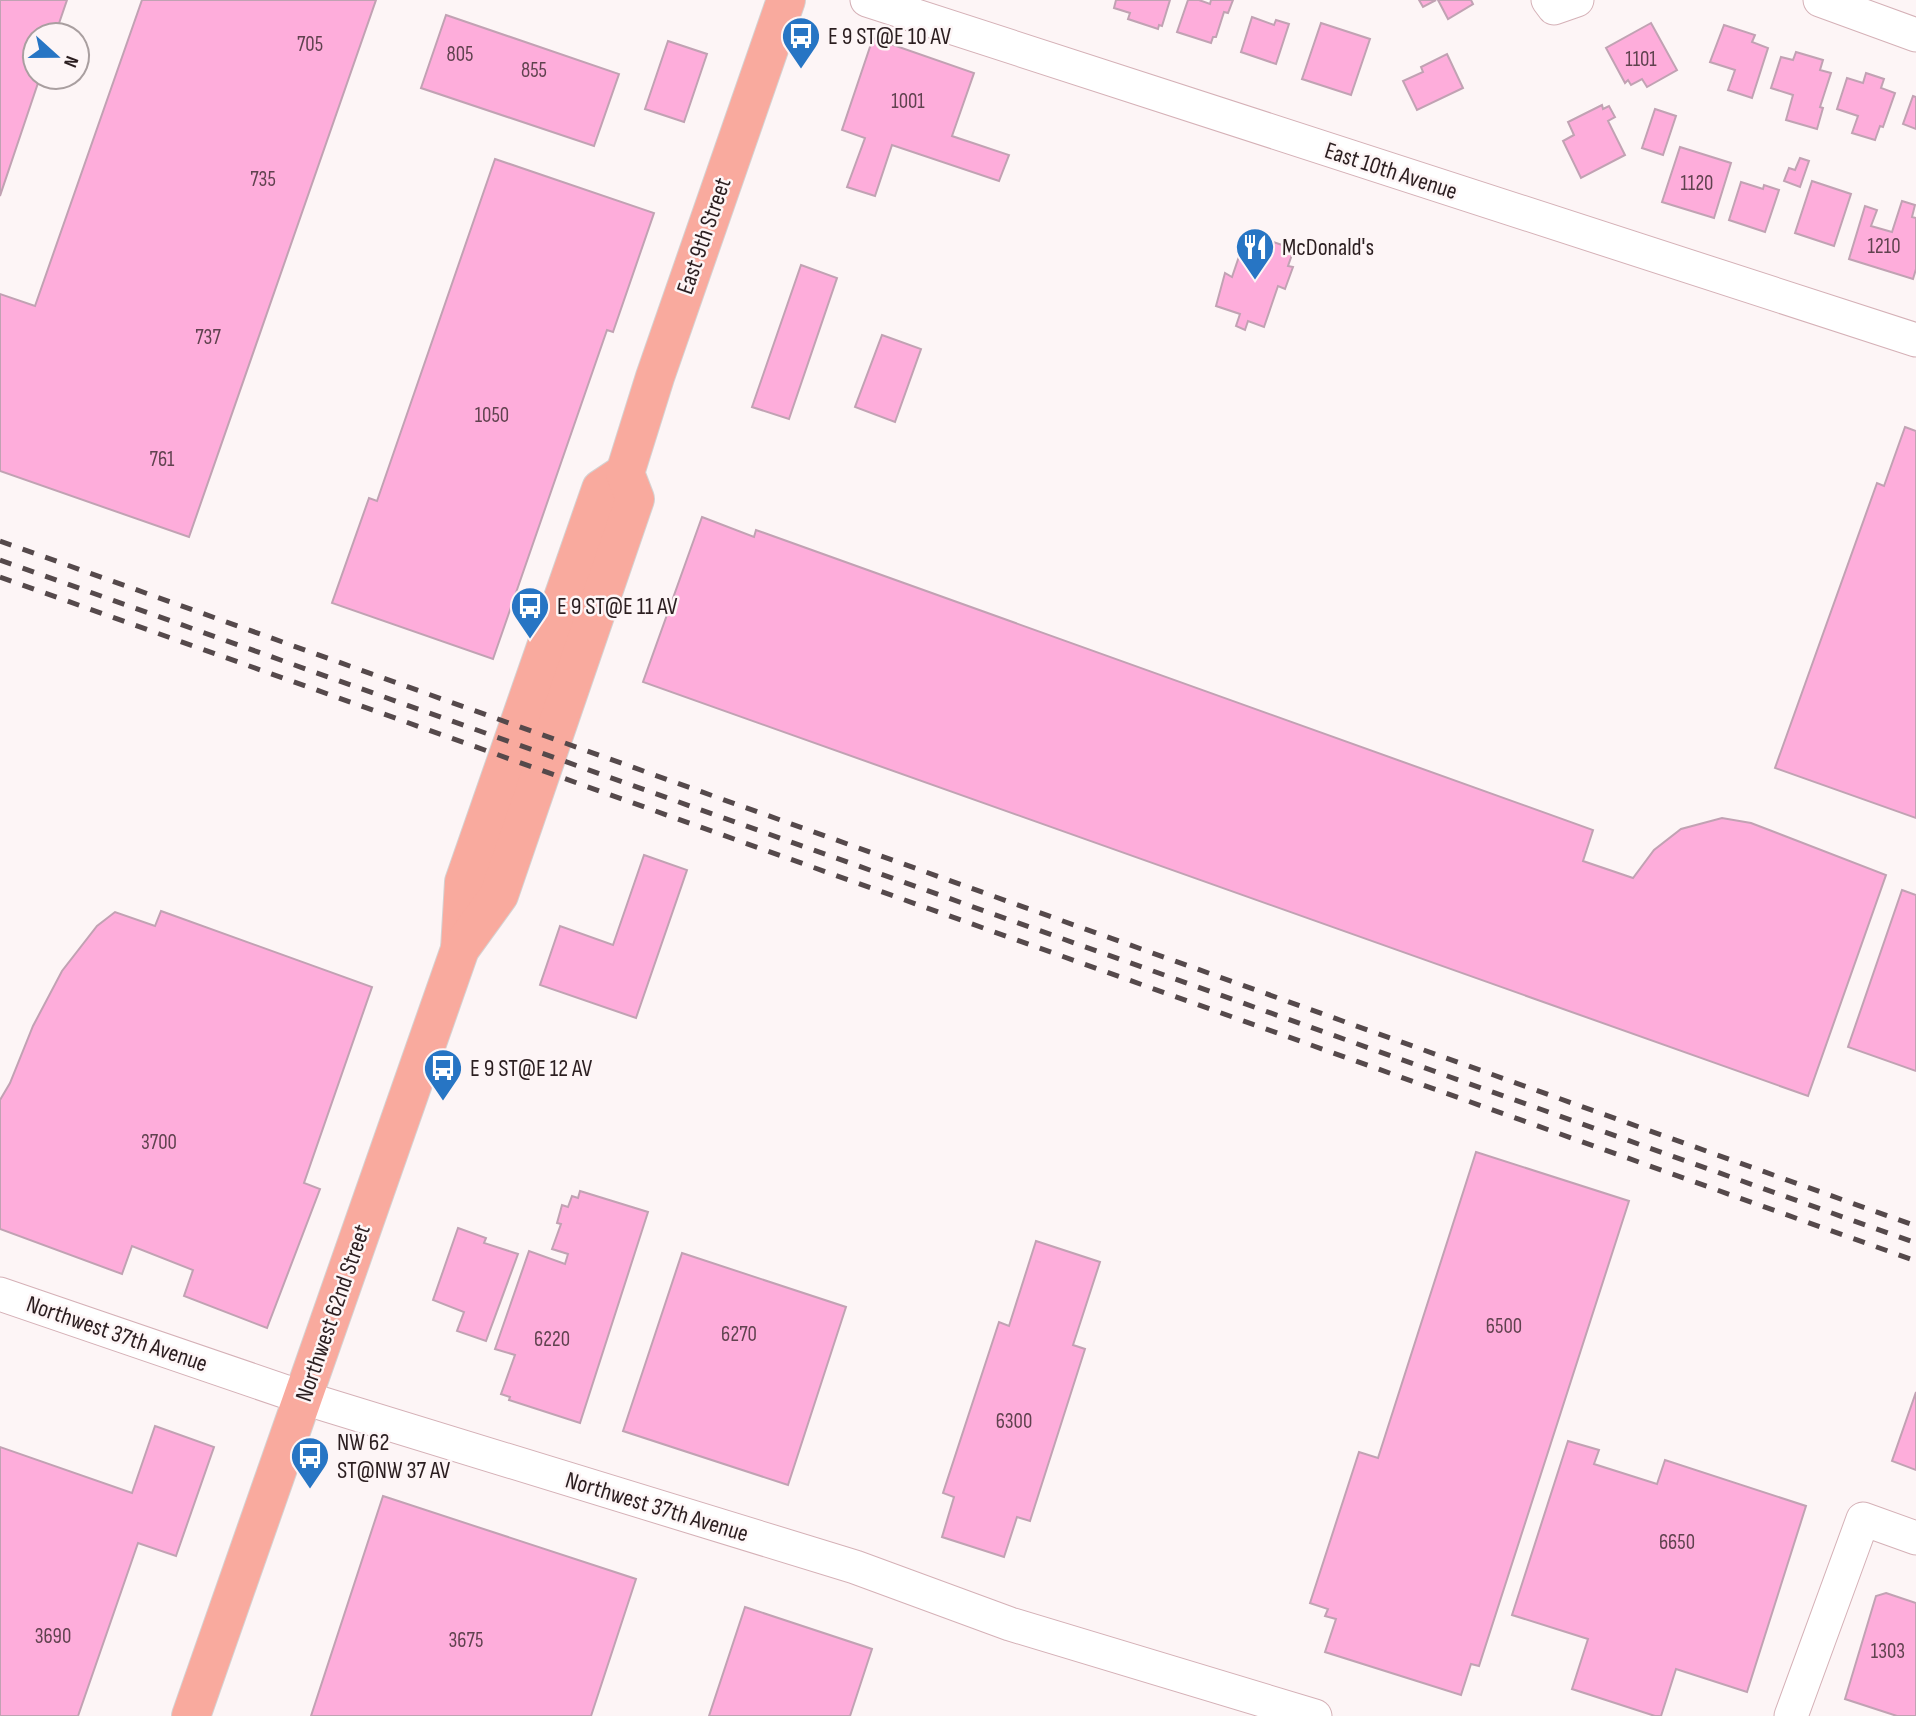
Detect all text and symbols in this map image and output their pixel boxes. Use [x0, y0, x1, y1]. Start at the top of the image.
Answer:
bus stop icon: E 9 ST@E 10 AV [780, 15, 822, 70]
north arrow [21, 21, 91, 91]
place label: E 9 ST@E 10 AV [828, 22, 951, 51]
house number: 705 [297, 32, 323, 57]
house number: 805 [447, 42, 474, 67]
house number: 1101 [1625, 47, 1657, 72]
text: N [58, 53, 83, 70]
house number: 855 [521, 58, 547, 83]
house number: 1001 [891, 89, 925, 114]
street label: East 10th Avenue [1321, 136, 1461, 206]
house number: 735 [250, 167, 276, 192]
house number: 1120 [1681, 171, 1713, 196]
street label: East 9th Street [671, 174, 737, 298]
restaurant icon: McDonald's [1234, 226, 1276, 281]
place label: McDonald's [1282, 233, 1374, 262]
house number: 1210 [1867, 234, 1901, 259]
house number: 737 [195, 325, 221, 350]
house number: 1050 [475, 403, 509, 428]
house number: 761 [150, 447, 175, 472]
bus stop icon: E 9 ST@E 11 AV [509, 585, 551, 640]
place label: E 9 ST@E 11 AV [557, 592, 678, 621]
bus stop icon: E 9 ST@E 12 AV [422, 1047, 464, 1102]
place label: E 9 ST@E 12 AV [470, 1054, 593, 1083]
house number: 3700 [141, 1130, 177, 1155]
street label: Northwest 62nd Street [289, 1221, 377, 1405]
street label: Northwest 37th Avenue [23, 1289, 211, 1379]
house number: 6500 [1486, 1314, 1522, 1339]
house number: 6270 [721, 1322, 757, 1347]
house number: 6220 [534, 1327, 570, 1352]
house number: 6300 [996, 1409, 1032, 1434]
place label: NW 62 ST@NW 37 AV [337, 1428, 451, 1485]
bus stop icon: NW 62 ST@NW 37 AV [289, 1435, 331, 1490]
street label: Northwest 37th Avenue [562, 1465, 752, 1549]
house number: 6650 [1659, 1530, 1695, 1555]
house number: 3690 [35, 1624, 71, 1649]
house number: 3675 [449, 1628, 483, 1653]
house number: 1303 [1871, 1639, 1905, 1664]

